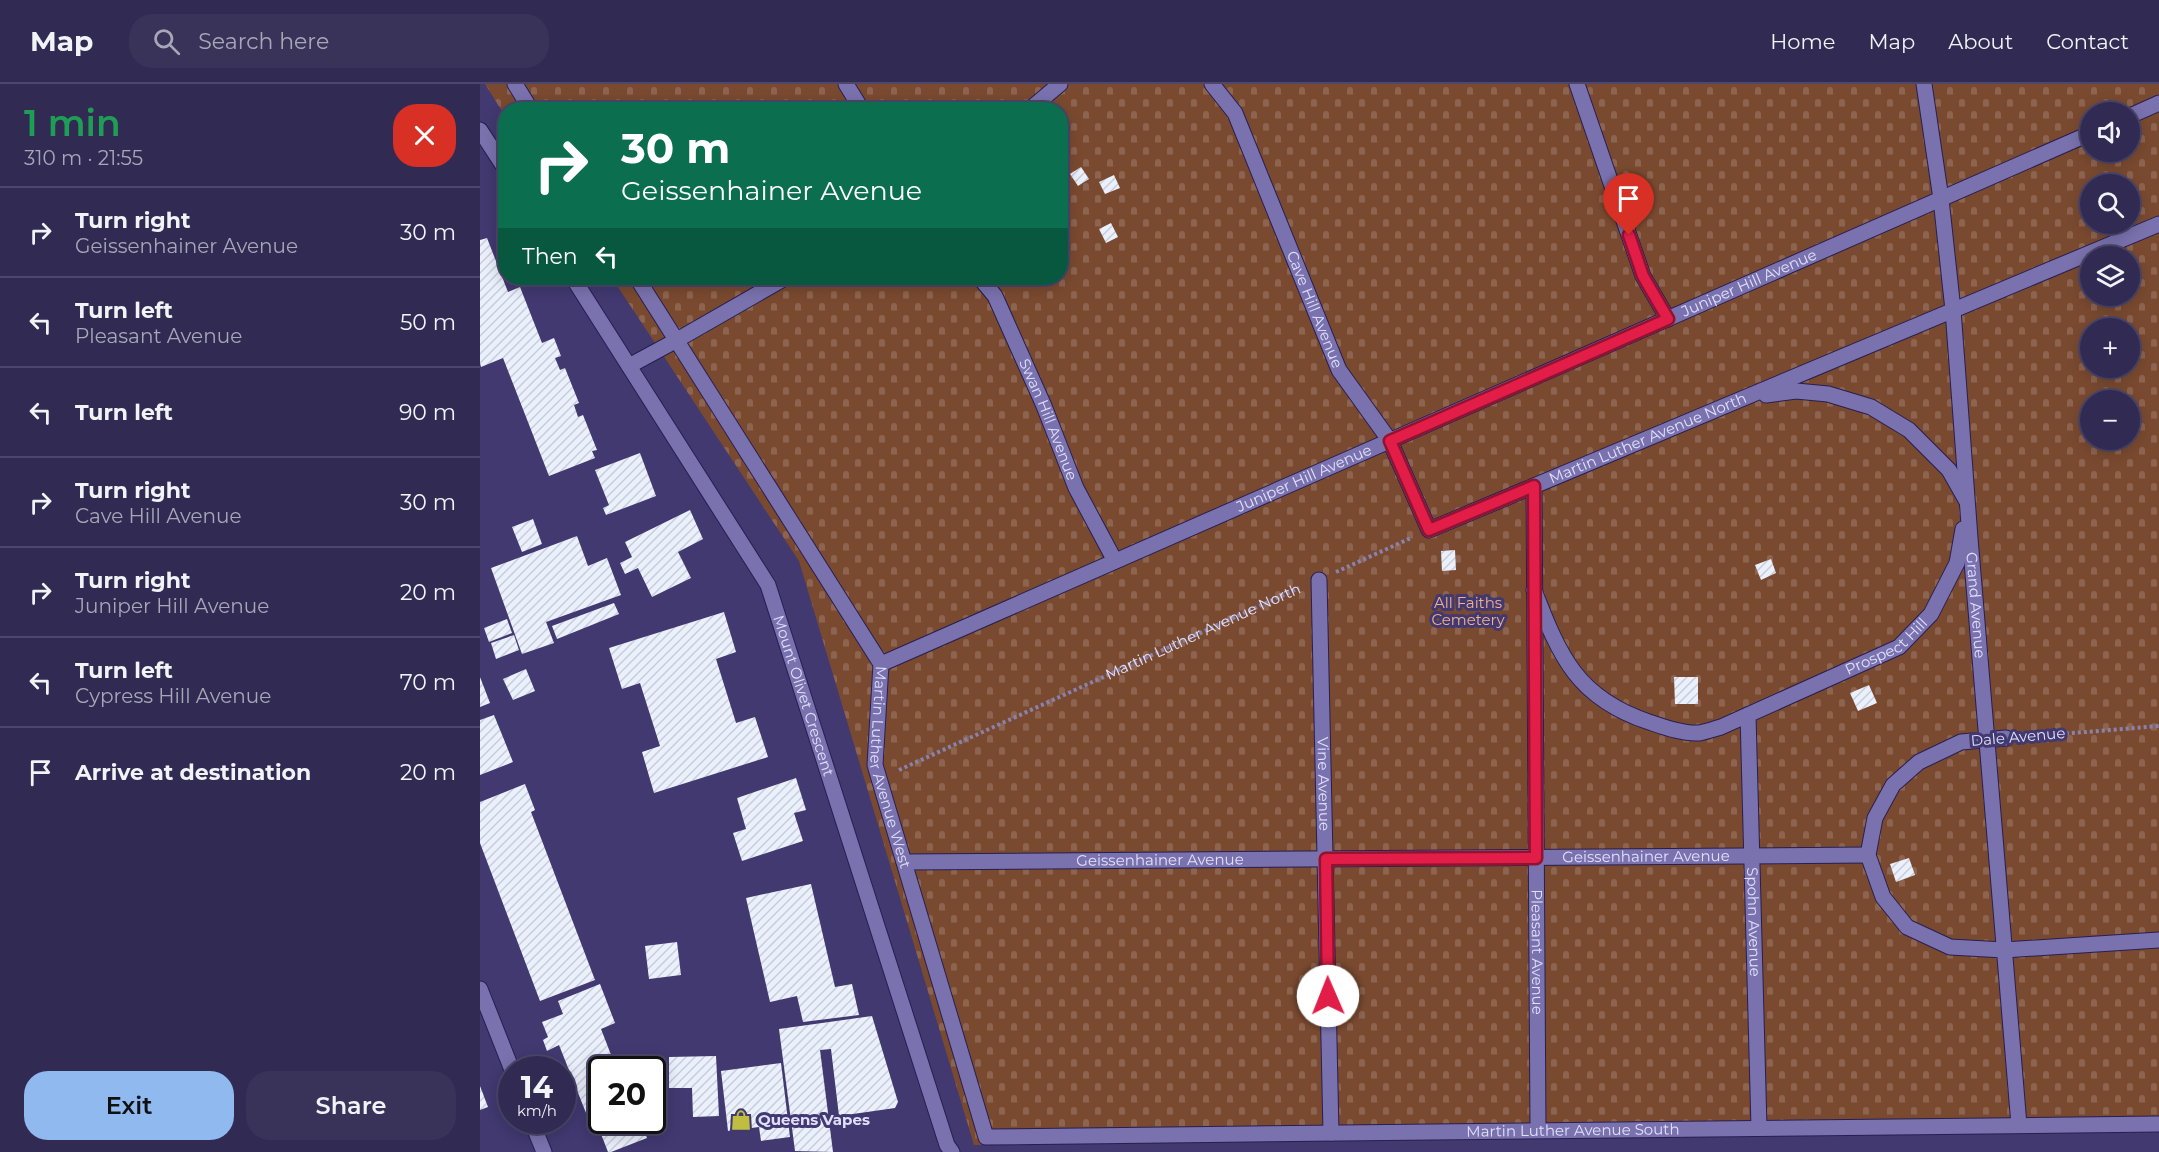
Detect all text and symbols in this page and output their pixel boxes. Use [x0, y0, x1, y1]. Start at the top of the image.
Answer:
search box [129, 14, 549, 68]
text: Map [30, 24, 93, 58]
icon: search [150, 25, 183, 58]
text: Search here [198, 28, 329, 55]
text: Home [1770, 29, 1835, 54]
text: Map [1868, 29, 1915, 54]
text: About [1948, 29, 2013, 54]
text: Contact [2046, 29, 2129, 54]
text: 1 min [24, 101, 121, 145]
map controls [2080, 102, 2140, 450]
button: sound [2080, 102, 2140, 162]
button: close [393, 104, 456, 167]
text: 30 m [621, 122, 730, 174]
icon: right [522, 126, 600, 204]
text: 310 m · 21:55 [24, 146, 143, 170]
pin [1603, 173, 1654, 235]
text: Geissenhainer Avenue [621, 174, 922, 207]
button: search [2080, 174, 2140, 234]
icon: arrive [1612, 182, 1645, 215]
text: Turn right [75, 207, 190, 234]
icon: right [24, 216, 57, 249]
text: 30 m [400, 219, 456, 246]
text: Geissenhainer Avenue [75, 234, 298, 258]
icon: left [590, 240, 623, 273]
text: Then [522, 243, 578, 270]
street label: Juniper Hill Avenue [1677, 245, 1820, 321]
button: layers [2080, 246, 2140, 306]
street label: Cave Hill Avenue [1283, 248, 1347, 371]
text: Turn left [75, 297, 173, 324]
icon: left [24, 306, 57, 339]
text: 50 m [400, 309, 456, 336]
button: + [2080, 318, 2140, 378]
text: Pleasant Avenue [75, 324, 242, 348]
street label: Swan Hill Avenue [1015, 356, 1082, 483]
street label: Martin Luther Avenue North [1546, 388, 1749, 488]
button: − [2080, 390, 2140, 450]
icon: left [24, 396, 57, 429]
text: Turn left [75, 399, 173, 426]
text: 90 m [399, 399, 456, 426]
street label: Juniper Hill Avenue [1232, 440, 1374, 516]
text: Turn right [75, 477, 190, 504]
icon: right [24, 486, 57, 519]
text: 30 m [400, 489, 456, 516]
text: Cave Hill Avenue [75, 504, 242, 528]
street label: Grand Avenue [1962, 551, 1990, 659]
text: Turn right [75, 567, 190, 594]
icon: right [24, 576, 57, 609]
text: 20 m [400, 579, 456, 606]
street label: Martin Luther Avenue North [1102, 579, 1303, 684]
park label: All Faiths Cemetery [1431, 593, 1505, 629]
text: Juniper Hill Avenue [75, 594, 269, 618]
street label: Mount Olivet Crescent [769, 613, 839, 779]
street label: Prospect Hill [1842, 613, 1931, 679]
text: Turn left [75, 657, 173, 684]
street label: Martin Luther Avenue West [866, 665, 915, 871]
icon: left [24, 666, 57, 699]
text: 70 m [400, 669, 456, 696]
text: Cypress Hill Avenue [75, 684, 271, 708]
street label: Dale Avenue [1970, 723, 2066, 750]
street label: Vine Avenue [1313, 737, 1334, 831]
icon: arrive [24, 756, 57, 789]
text: Arrive at destination [75, 759, 311, 786]
text: 20 m [400, 759, 456, 786]
street label: Geissenhainer Avenue [1562, 846, 1730, 866]
street label: Geissenhainer Avenue [1076, 850, 1244, 870]
street label: Spohn Avenue [1743, 867, 1765, 977]
street label: Pleasant Avenue [1528, 889, 1547, 1015]
position arrow [1296, 964, 1360, 1028]
speed limit sign: 20 [588, 1056, 666, 1134]
text: 14 [521, 1069, 553, 1106]
button: Exit [24, 1071, 234, 1140]
button: Share [246, 1071, 456, 1140]
text: km/h [517, 1101, 557, 1120]
shop icon: Queens Vapes [729, 1108, 753, 1132]
place label: Queens Vapes [758, 1110, 870, 1129]
street label: Martin Luther Avenue South [1466, 1119, 1680, 1141]

